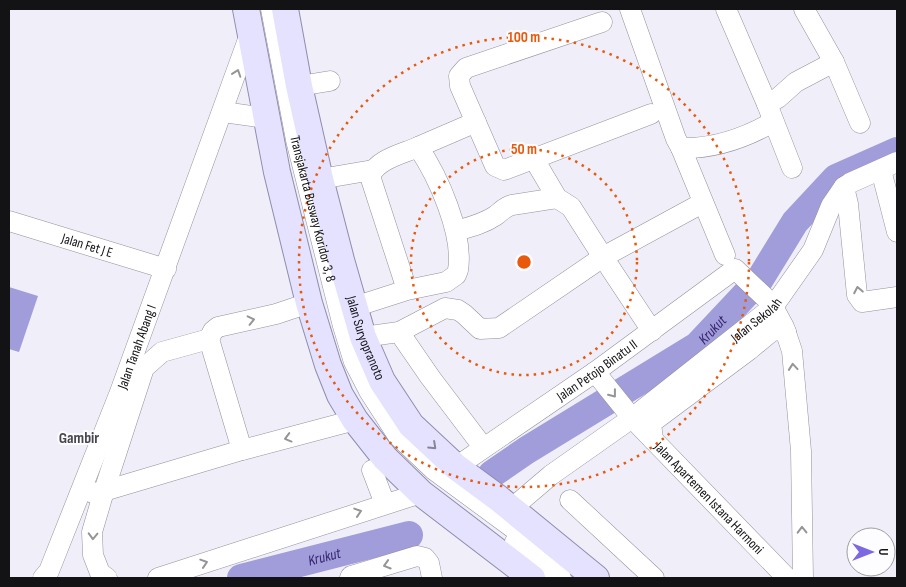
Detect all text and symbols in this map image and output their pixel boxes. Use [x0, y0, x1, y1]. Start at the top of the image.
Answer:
text: 100 m [508, 28, 540, 47]
one-way arrow [231, 69, 241, 78]
street label: Transjakarta Busway Koridor 3, 8 [286, 134, 339, 284]
text: 50 m [511, 140, 537, 159]
street label: Jalan Fet J E [59, 229, 115, 261]
centre of rings [515, 253, 533, 271]
one-way arrow [853, 286, 863, 294]
street label: Jalan Suryopranoto [342, 293, 389, 383]
street label: Jalan Sekolah [727, 295, 786, 347]
street label: Jalan Tanah Abang I [114, 302, 160, 392]
water label: Krukut [694, 311, 731, 349]
one-way arrow [247, 315, 256, 326]
street label: Jalan Petojo Binatu II [553, 336, 641, 405]
one-way arrow [788, 363, 799, 371]
one-way arrow [608, 388, 616, 397]
district label: Gambir [59, 429, 99, 448]
one-way arrow [284, 432, 292, 442]
street label: Jalan Apartemen Istana Harmoni [650, 438, 767, 558]
one-way arrow [428, 440, 437, 449]
one-way arrow [354, 508, 362, 518]
one-way arrow [797, 525, 807, 533]
north arrow [846, 527, 896, 577]
one-way arrow [88, 533, 98, 541]
water label: Krukut [306, 544, 343, 570]
text: U [875, 548, 892, 556]
one-way arrow [199, 559, 208, 569]
one-way arrow [384, 560, 392, 570]

